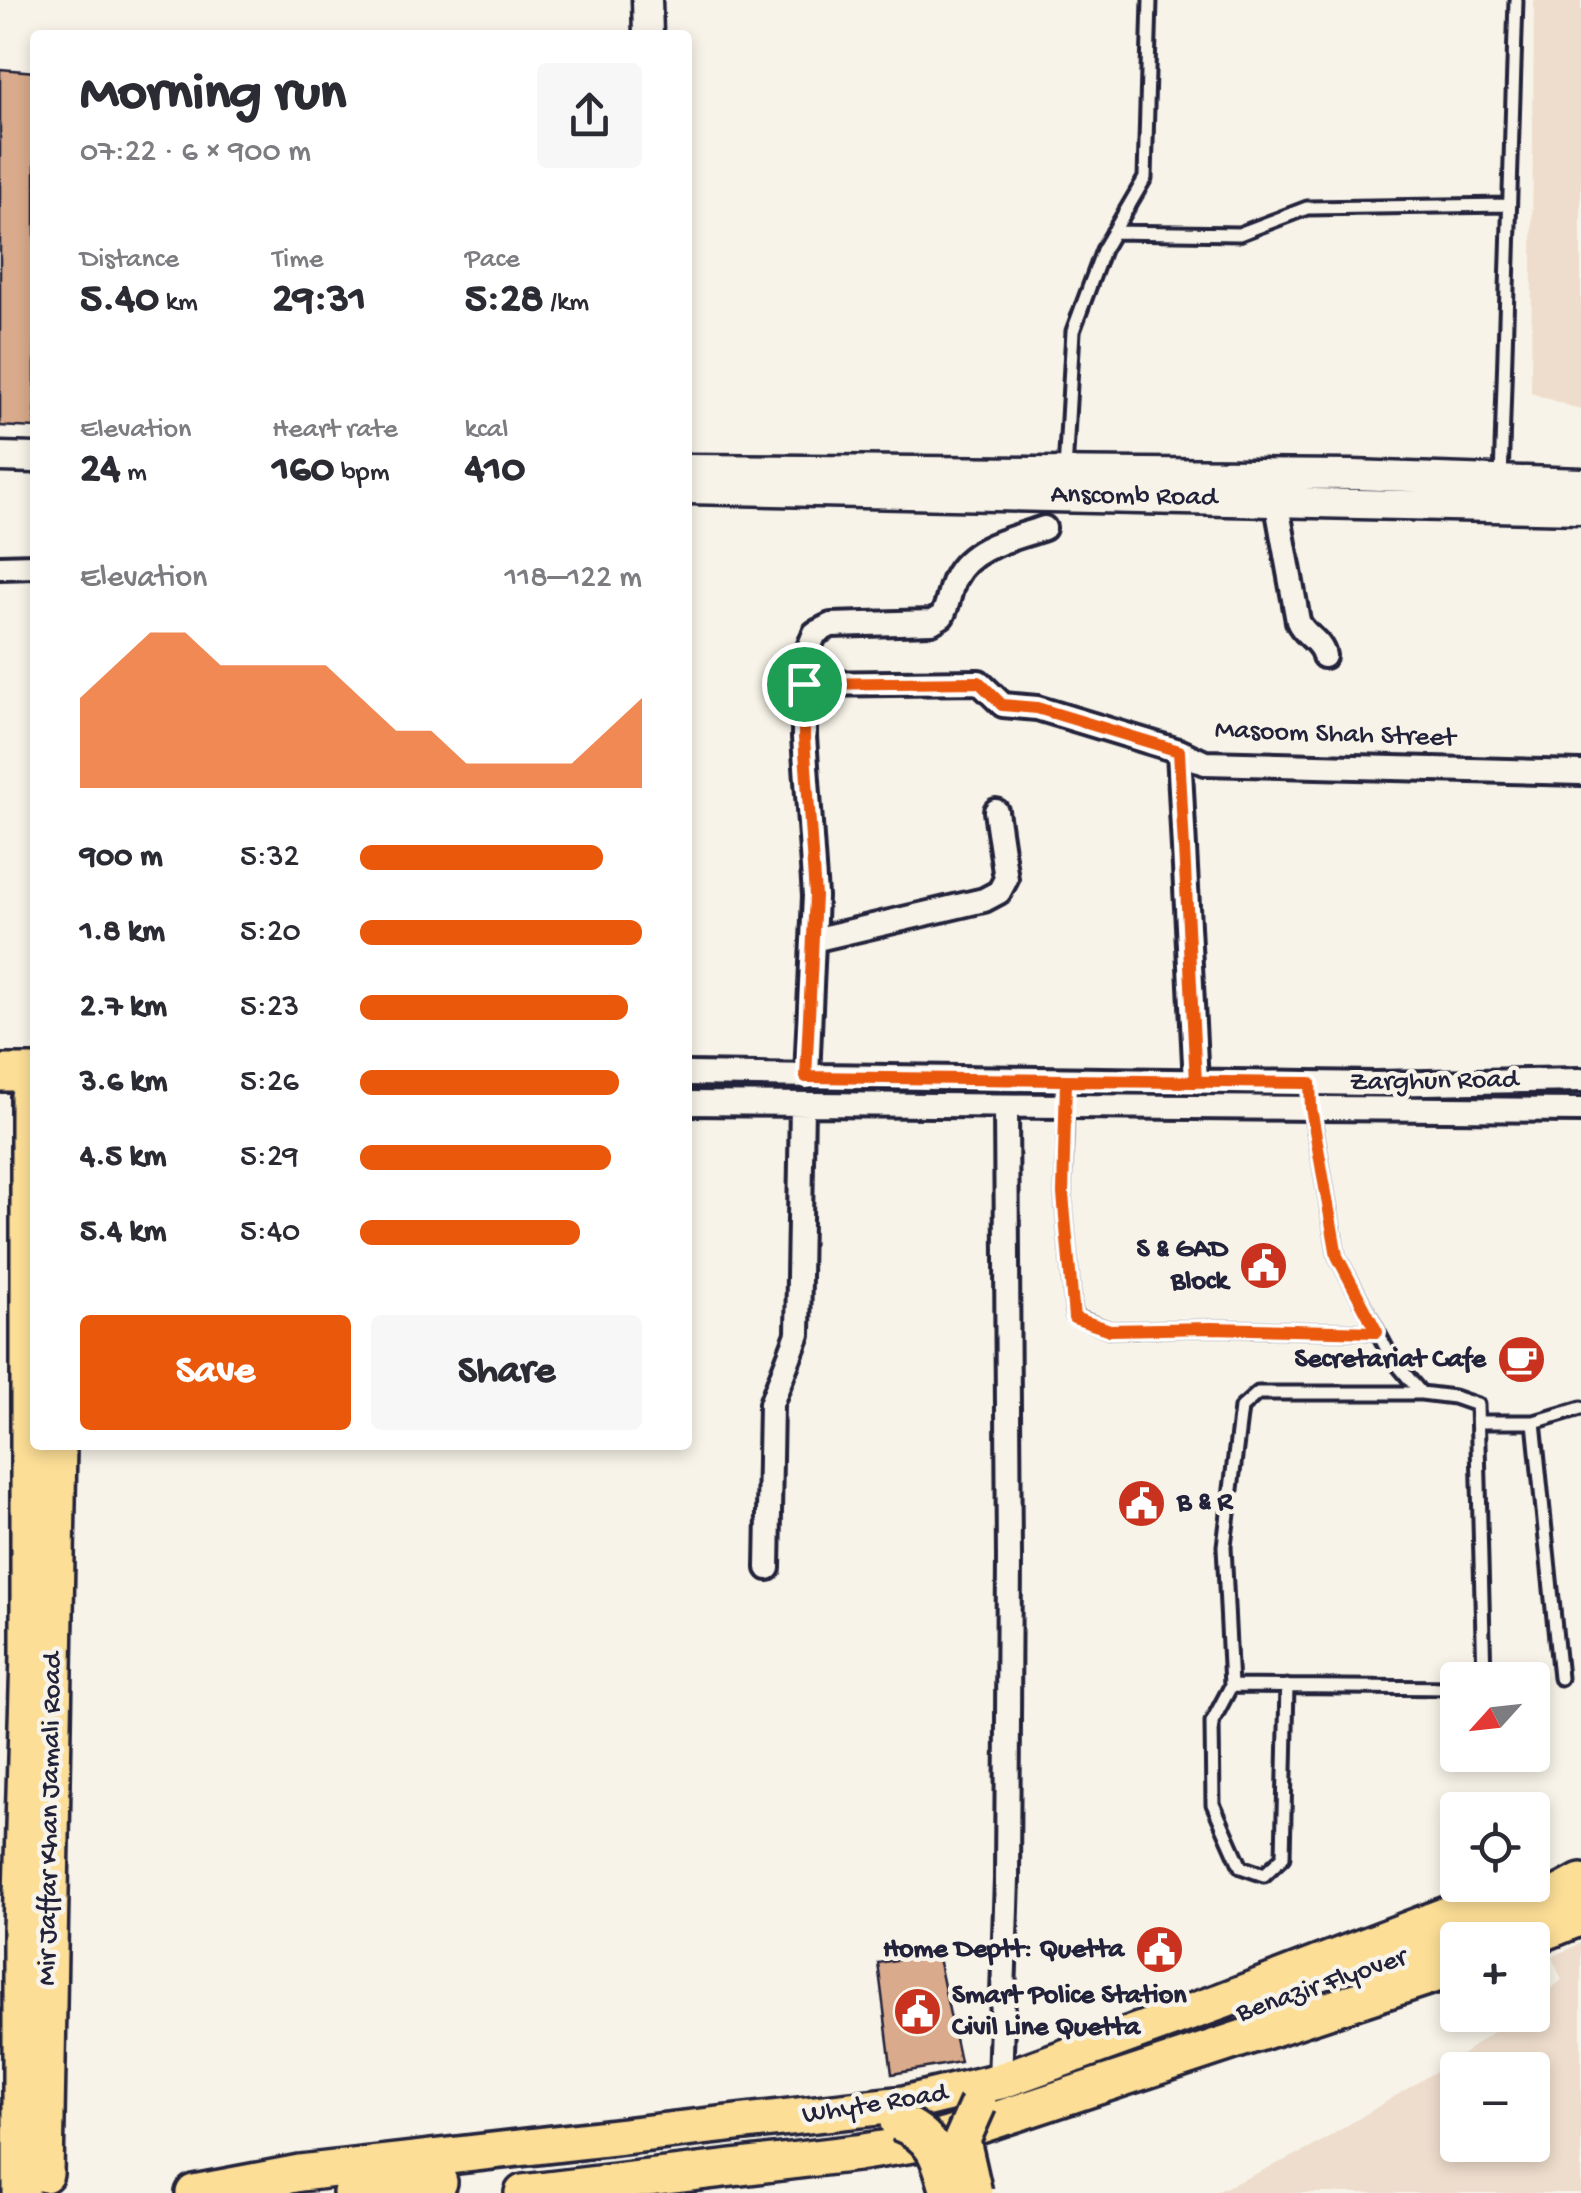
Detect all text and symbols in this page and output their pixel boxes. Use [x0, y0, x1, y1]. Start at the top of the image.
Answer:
button: share [537, 63, 642, 168]
text: Morning run [80, 64, 346, 128]
text: 07:22 · 6 × 900 m [80, 134, 311, 172]
text: Distance [80, 244, 179, 277]
text: Time [272, 244, 324, 277]
text: Pace [465, 244, 520, 277]
text: 5.40 [80, 277, 159, 326]
text: 29:31 [272, 277, 366, 326]
text: 5:28 [465, 277, 544, 326]
text: km [159, 287, 198, 320]
text: /km [544, 287, 589, 320]
text: Elevation [80, 414, 191, 447]
text: Heart rate [272, 414, 398, 447]
text: kcal [465, 414, 508, 447]
text: 24 [80, 447, 120, 496]
text: 160 [272, 447, 334, 496]
text: 410 [465, 447, 525, 496]
text: m [120, 457, 147, 490]
text: bpm [334, 457, 390, 490]
street label: Anscomb Road [1050, 479, 1220, 515]
text: Elevation [80, 560, 207, 598]
text: 118–122 m [504, 560, 642, 598]
pin [762, 642, 847, 727]
icon: arrive [777, 657, 832, 712]
street label: Masoom Shah Street [1214, 714, 1458, 756]
text: 900 m [80, 839, 163, 877]
text: 5:32 [240, 839, 299, 877]
text: 1.8 km [80, 914, 165, 952]
text: 5:20 [240, 914, 301, 952]
text: 2.7 km [80, 989, 167, 1027]
text: 5:23 [240, 989, 299, 1027]
text: 3.6 km [80, 1064, 167, 1102]
text: 5:26 [240, 1064, 299, 1102]
street label: Zarghun Road [1349, 1064, 1521, 1100]
text: 4.5 km [80, 1139, 167, 1177]
text: 5:29 [240, 1139, 299, 1177]
text: 5.4 km [80, 1214, 167, 1252]
text: 5:40 [240, 1214, 300, 1252]
place label: S & GAD Block [1136, 1234, 1232, 1299]
public building icon: S & GAD Block [1237, 1240, 1289, 1292]
button: Save [80, 1315, 351, 1430]
button: Share [371, 1315, 642, 1430]
cafe icon: Secretariat Cafe [1495, 1334, 1547, 1386]
place label: Secretariat Cafe [1294, 1344, 1488, 1377]
public building icon: B & R [1116, 1477, 1168, 1529]
place label: B & R [1176, 1487, 1234, 1520]
street label: Mir Jaffar Khan Jamali Road [32, 1649, 70, 1986]
north arrow [1440, 1662, 1550, 1772]
map controls [1440, 1662, 1550, 2162]
button: locate [1440, 1792, 1550, 1902]
button: + [1440, 1922, 1550, 2032]
public building icon: Home Deptt: Quetta [1133, 1924, 1185, 1976]
place label: Home Deptt: Quetta [883, 1934, 1125, 1967]
street label: Benazir Flyover [1231, 1941, 1414, 2031]
place label: Smart Police Station Civil Line Quetta [952, 1980, 1187, 2045]
public building icon: Smart Police Station Civil Line Quetta [891, 1986, 943, 2038]
button: − [1440, 2052, 1550, 2162]
street label: Whyte Road [800, 2077, 952, 2133]

